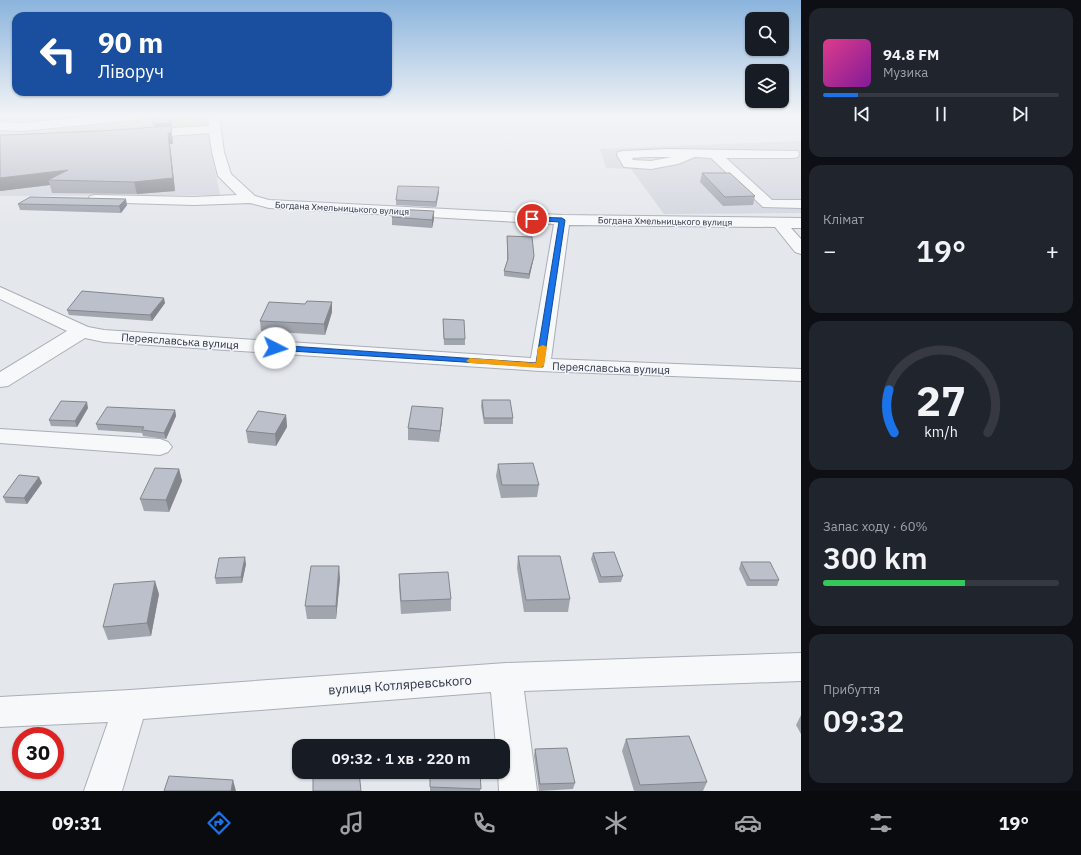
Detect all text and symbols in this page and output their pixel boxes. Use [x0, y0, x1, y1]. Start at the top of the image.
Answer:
map controls [745, 12, 789, 108]
button: search [745, 12, 789, 56]
text: 90 m [98, 24, 163, 61]
icon: left [32, 28, 84, 80]
text: 94.8 FM [883, 45, 939, 64]
text: Ліворуч [98, 60, 164, 83]
button: layers [745, 64, 789, 108]
text: Музика [883, 64, 928, 81]
icon: previous [851, 103, 873, 125]
icon: pause [930, 103, 952, 125]
icon: next [1009, 103, 1031, 125]
street label: Богдана Хмельницького вулиця [275, 199, 410, 217]
pin [515, 202, 549, 236]
icon: arrive [521, 208, 543, 230]
text: Клімат [823, 211, 864, 228]
street label: Богдана Хмельницького вулиця [598, 214, 733, 228]
text: 19° [916, 231, 966, 270]
text: − [823, 236, 836, 265]
text: + [1046, 236, 1059, 265]
position arrow [254, 327, 296, 369]
street label: Переяславська вулиця [121, 330, 239, 352]
street label: Переяславська вулиця [552, 359, 670, 377]
text: 27 [916, 373, 966, 427]
text: km/h [924, 422, 958, 441]
text: Запас ходу · 60% [823, 518, 928, 535]
text: 300 km [823, 538, 928, 577]
street label: вулиця Котляревського [328, 672, 472, 698]
text: Прибуття [823, 681, 880, 698]
text: 09:32 [823, 701, 905, 740]
speed limit sign: 30 [12, 727, 64, 779]
text: 09:32 · 1 хв · 220 m [332, 749, 470, 768]
icon: directions [205, 809, 233, 837]
icon: music [338, 809, 366, 837]
icon: phone [470, 809, 498, 837]
icon: climate [602, 809, 630, 837]
icon: car [734, 809, 762, 837]
icon: filters [867, 809, 895, 837]
text: 09:31 [52, 812, 101, 835]
text: 19° [999, 812, 1029, 835]

